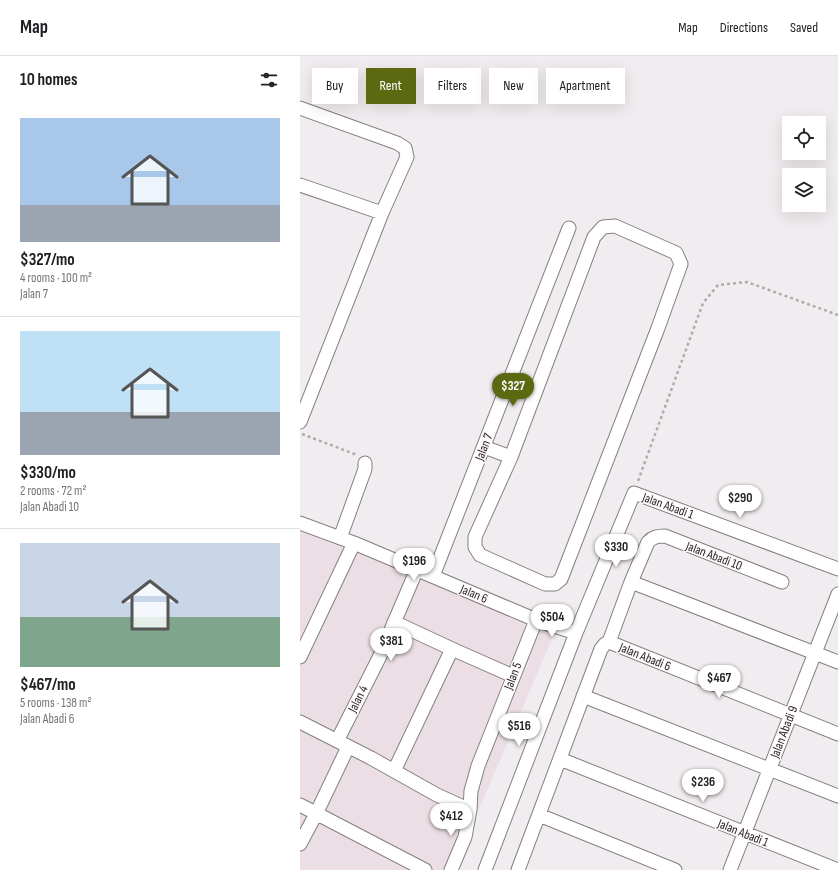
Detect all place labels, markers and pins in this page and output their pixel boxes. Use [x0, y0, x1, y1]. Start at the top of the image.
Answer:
pin: $327 [489, 373, 537, 407]
pin: $290 [716, 485, 764, 519]
pin: $330 [592, 534, 640, 568]
pin: $196 [390, 548, 438, 582]
pin: $504 [528, 604, 576, 638]
pin: $381 [367, 628, 415, 662]
pin: $467 [695, 665, 743, 699]
pin: $516 [495, 713, 543, 747]
pin: $236 [679, 769, 727, 803]
pin: $412 [427, 803, 475, 837]

